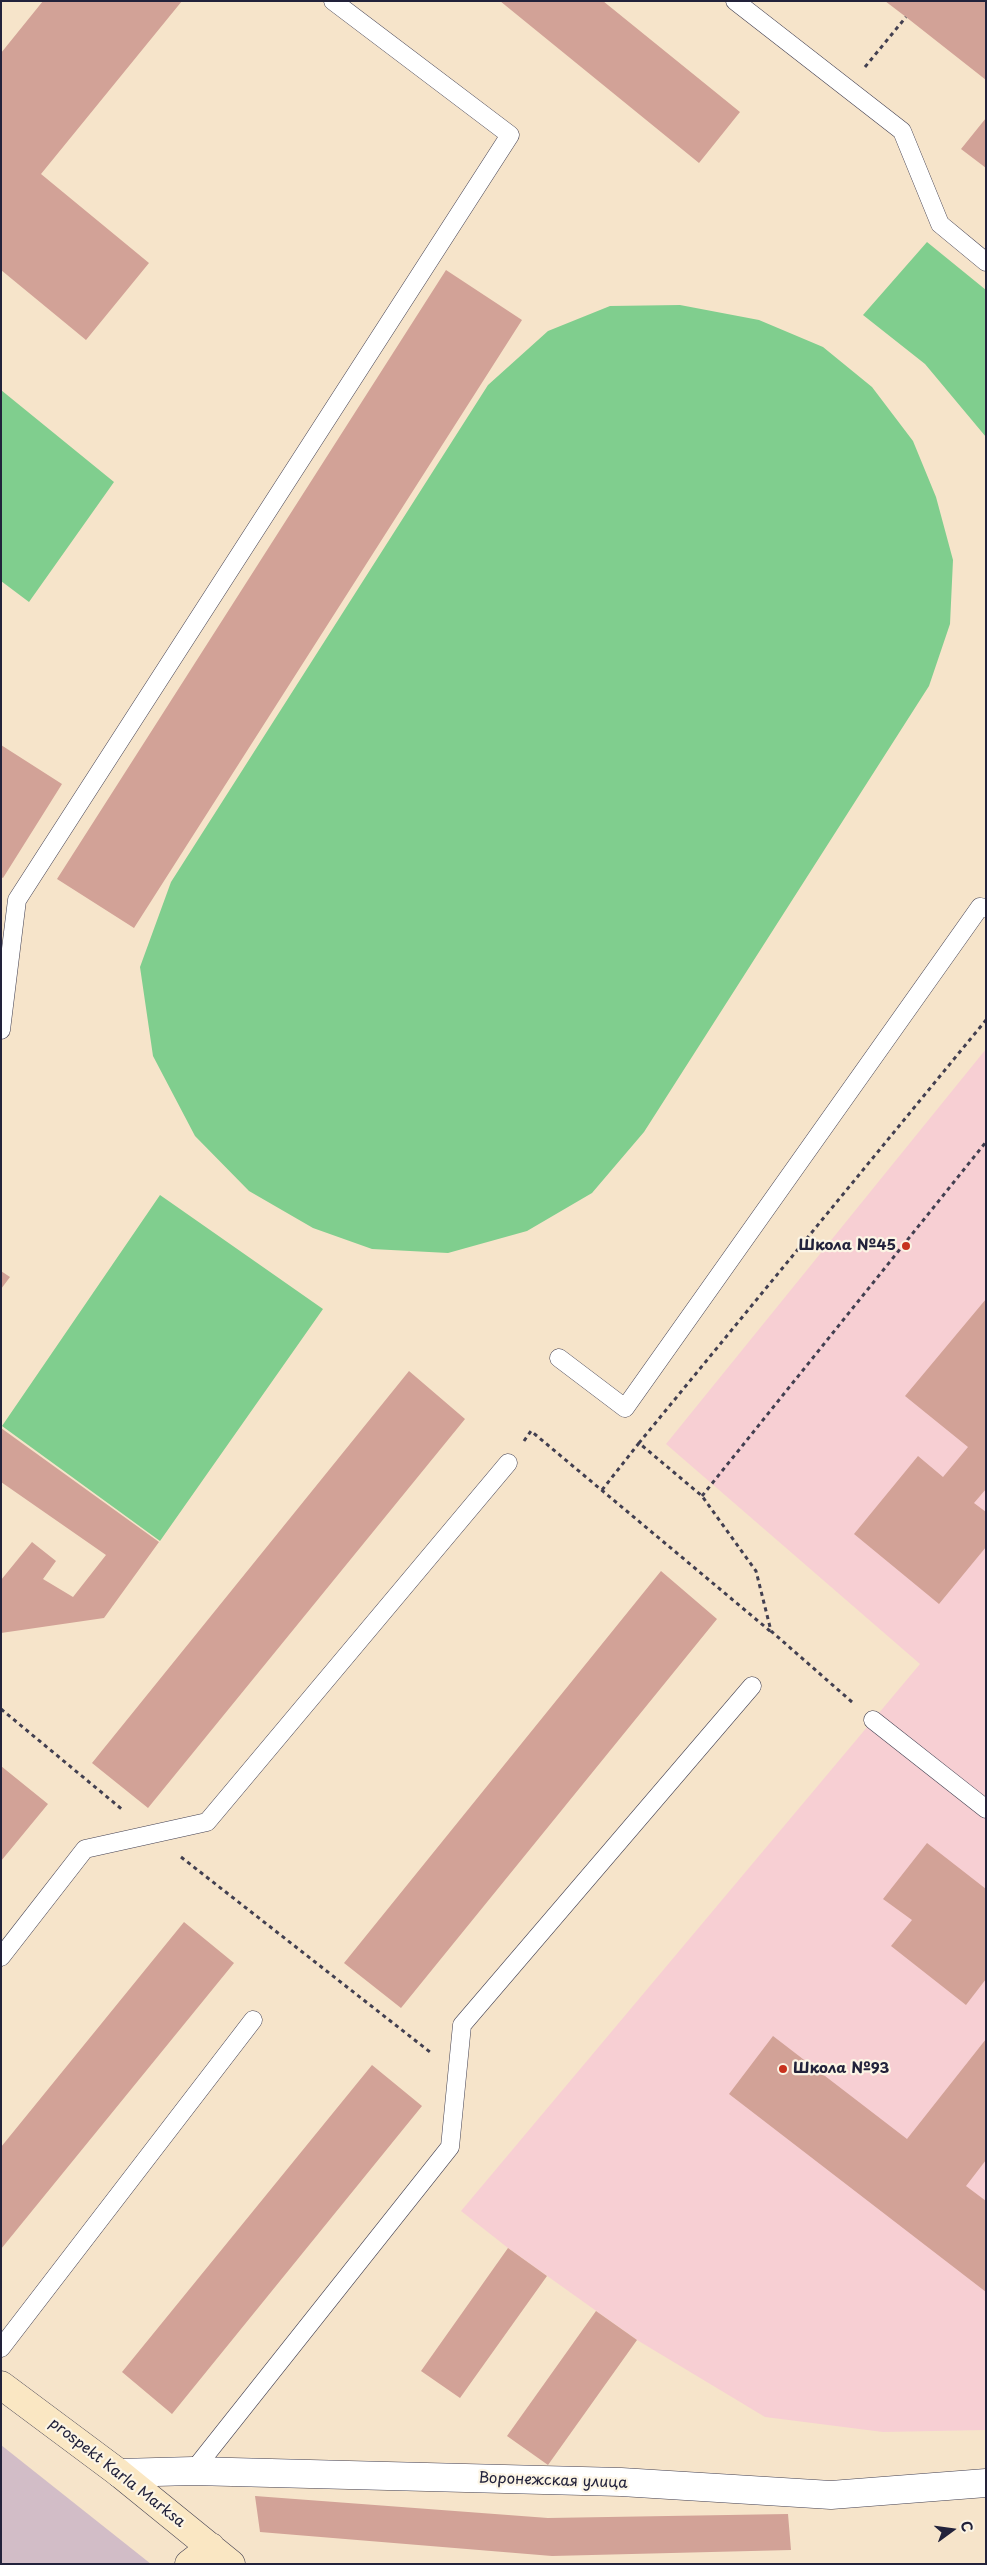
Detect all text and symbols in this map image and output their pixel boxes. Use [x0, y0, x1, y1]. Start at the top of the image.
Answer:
place label: Школа №45 [798, 1237, 896, 1255]
marker: Школа №45 [900, 1240, 912, 1252]
place label: Школа №93 [793, 2060, 889, 2078]
marker: Школа №93 [777, 2063, 789, 2075]
street label: prospekt Karla Marksa [46, 2414, 188, 2532]
street label: Воронежская улица [478, 2469, 628, 2493]
north arrow [927, 2505, 977, 2555]
text: С [956, 2519, 979, 2534]

